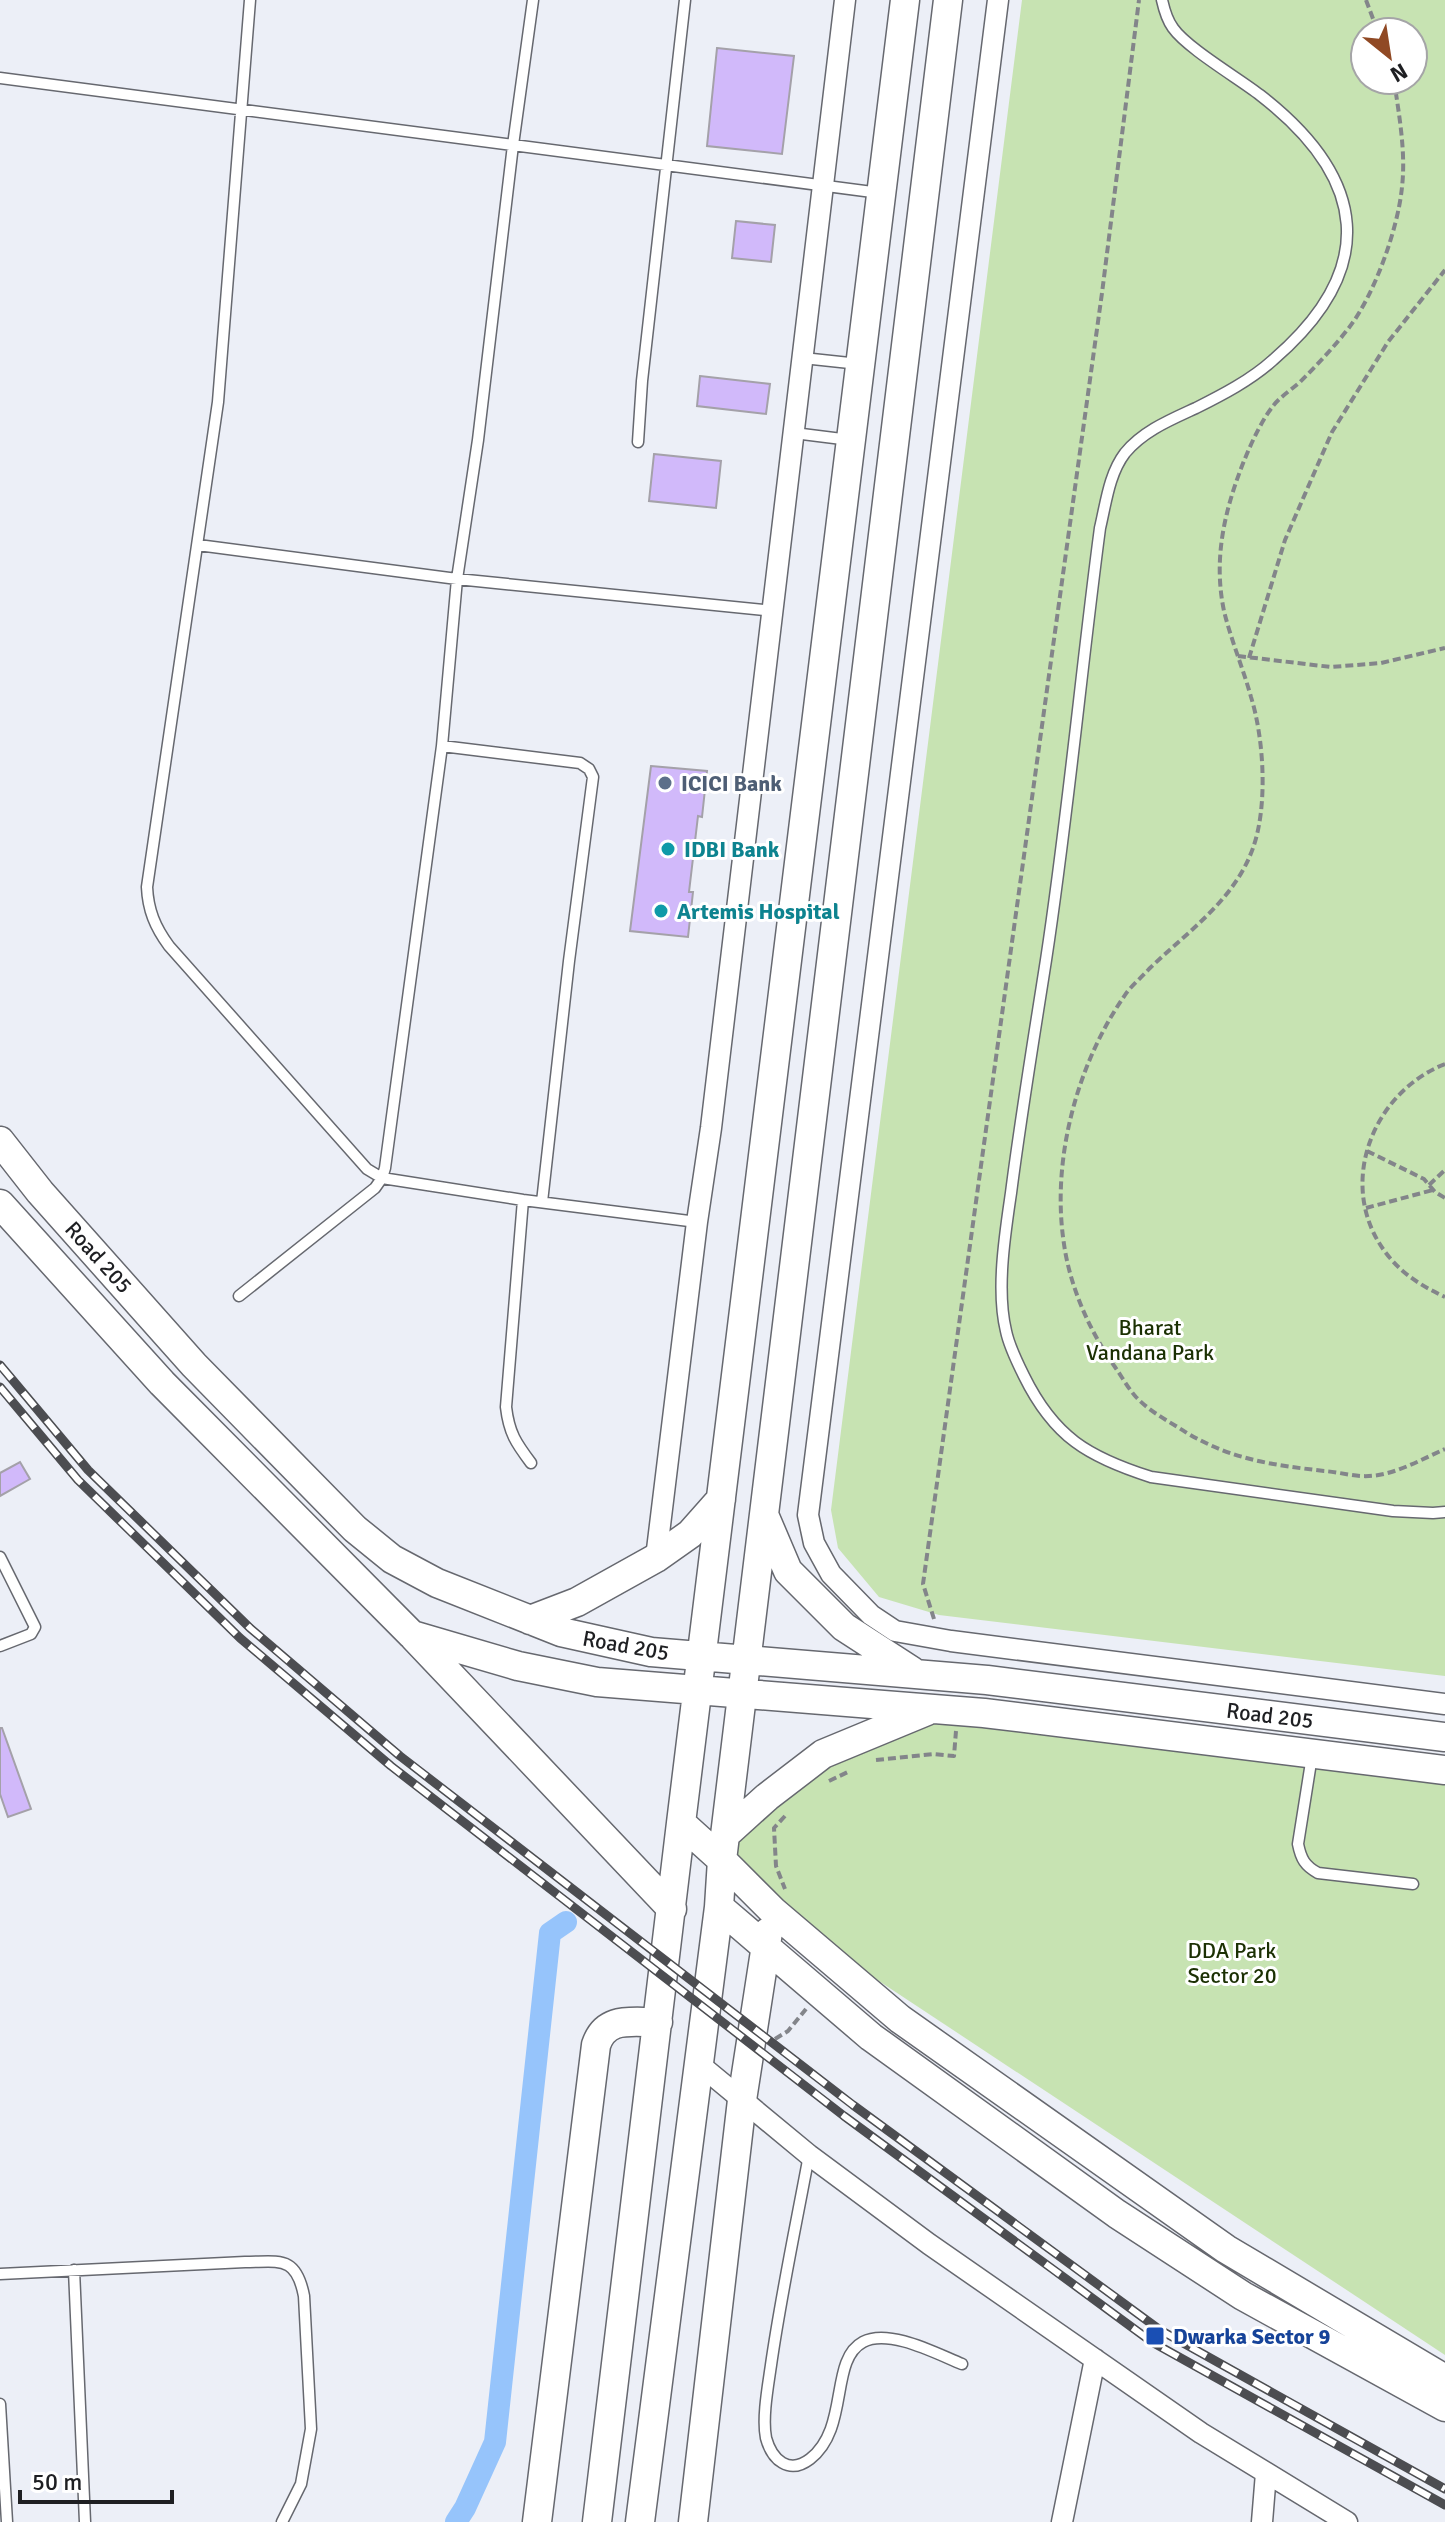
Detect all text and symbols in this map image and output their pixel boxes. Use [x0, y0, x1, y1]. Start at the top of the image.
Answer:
north arrow [1349, 16, 1429, 96]
text: N [1385, 57, 1412, 88]
place label: ICICI Bank [681, 770, 782, 797]
marker: ICICI Bank [656, 774, 674, 792]
place label: IDBI Bank [684, 836, 780, 863]
marker: IDBI Bank [659, 840, 677, 858]
place label: Artemis Hospital [677, 898, 840, 925]
marker: Artemis Hospital [652, 902, 670, 920]
street label: Road 205 [59, 1216, 138, 1299]
park label: Bharat Vandana Park [1086, 1314, 1214, 1366]
street label: Road 205 [580, 1625, 671, 1666]
street label: Road 205 [1225, 1697, 1315, 1734]
park label: DDA Park Sector 20 [1187, 1937, 1277, 1989]
place label: Dwarka Sector 9 [1173, 2323, 1331, 2350]
marker: Dwarka Sector 9 [1144, 2325, 1166, 2347]
scale bar [20, 2454, 172, 2504]
text: 50 m [32, 2467, 82, 2497]

